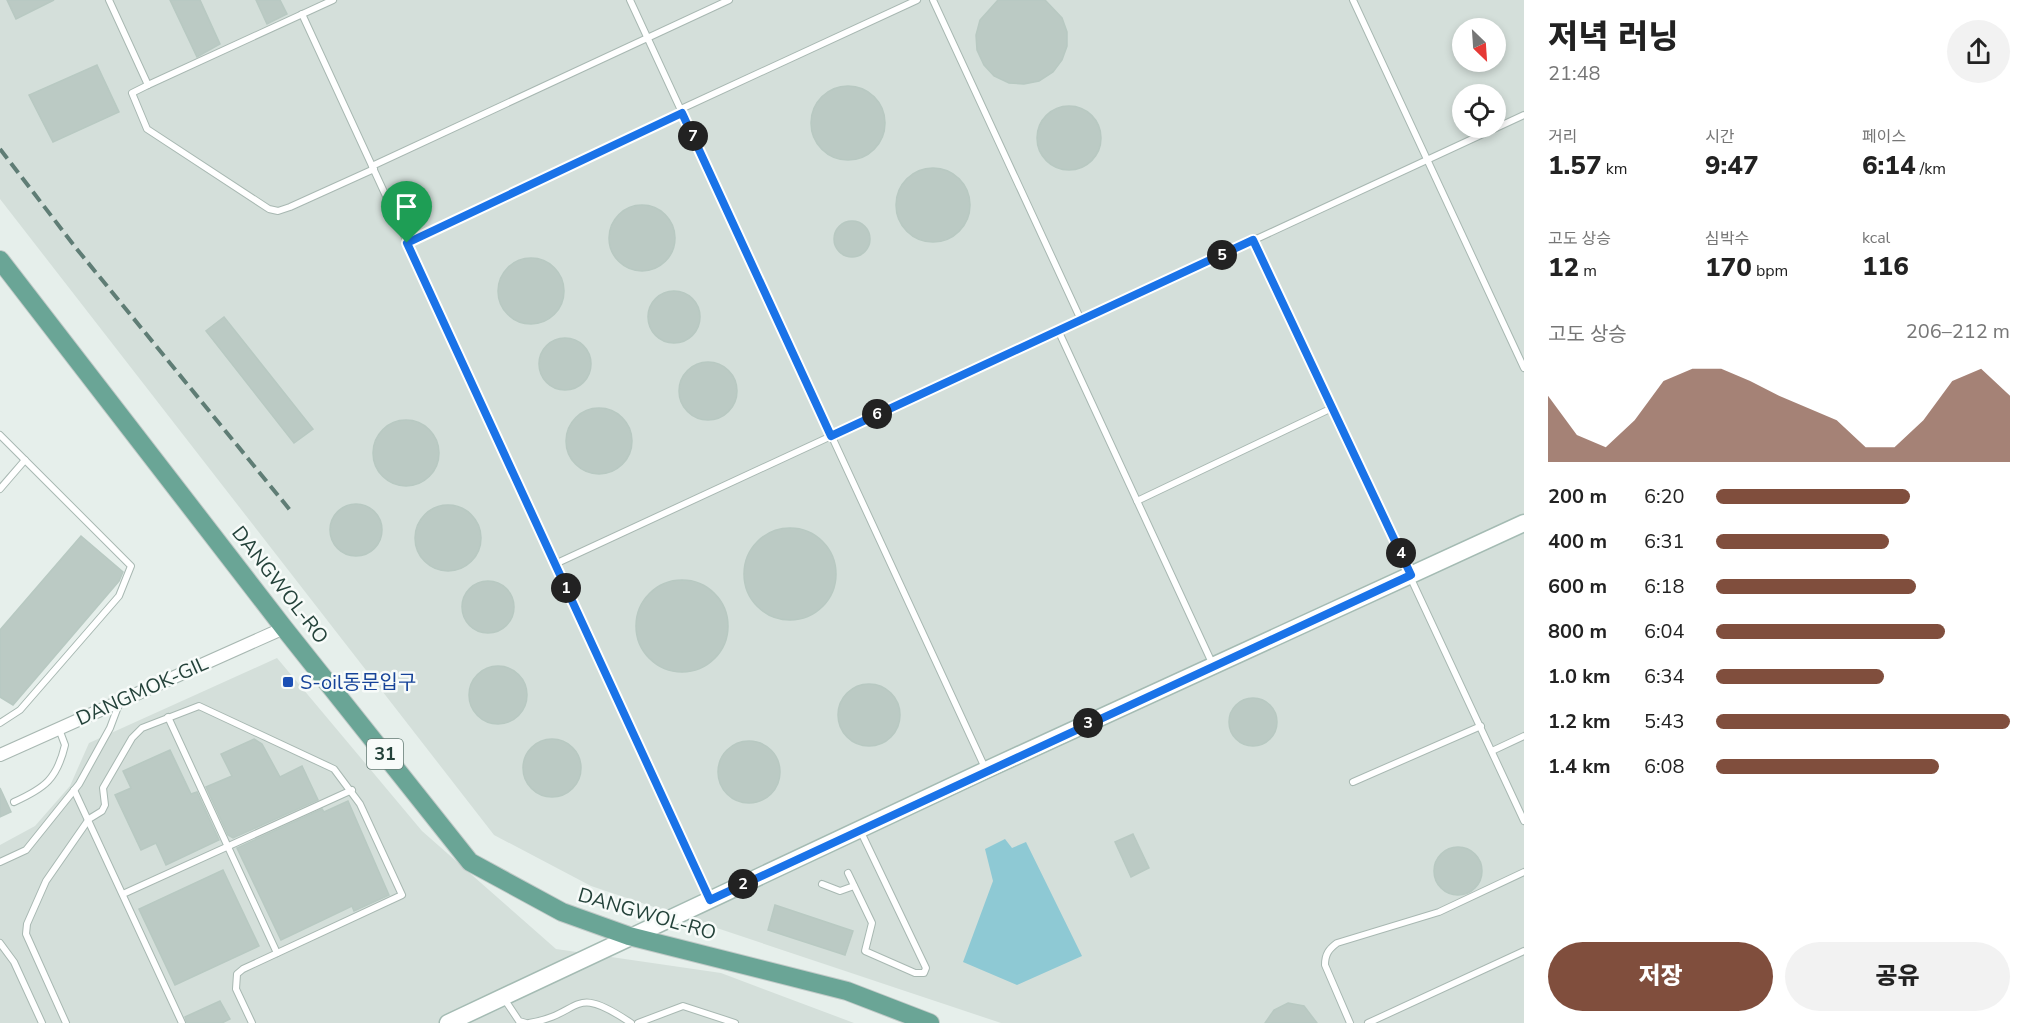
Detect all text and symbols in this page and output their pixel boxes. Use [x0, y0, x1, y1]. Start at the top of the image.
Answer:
text: 저녁 러닝 [1548, 15, 1679, 60]
north arrow [1452, 18, 1506, 72]
map controls [1452, 18, 1506, 138]
button: share [1947, 20, 2010, 83]
text: 21:48 [1548, 60, 1601, 87]
button: locate [1452, 84, 1506, 138]
pin: 7 [678, 121, 708, 151]
text: 7 [688, 125, 698, 147]
text: 거리 [1548, 126, 1577, 148]
text: 시간 [1705, 126, 1734, 148]
text: 페이스 [1862, 126, 1906, 148]
text: 1.57 [1548, 148, 1602, 183]
text: 9:47 [1705, 148, 1759, 183]
text: 6:14 [1862, 148, 1916, 183]
text: km [1602, 158, 1627, 180]
text: /km [1916, 158, 1946, 180]
pin [381, 181, 432, 243]
icon: arrive [390, 190, 423, 223]
text: kcal [1862, 227, 1890, 249]
text: 고도 상승 [1548, 228, 1611, 250]
text: 심박수 [1705, 228, 1749, 250]
pin: 5 [1207, 240, 1237, 270]
text: 5 [1217, 244, 1227, 266]
text: 116 [1862, 249, 1909, 284]
text: 12 [1548, 250, 1579, 285]
text: 170 [1705, 250, 1752, 285]
text: m [1579, 260, 1597, 282]
text: bpm [1752, 260, 1788, 282]
text: 206–212 m [1906, 318, 2010, 345]
text: 고도 상승 [1548, 321, 1627, 348]
pin: 6 [862, 399, 892, 429]
text: 6 [872, 403, 882, 425]
text: 200 m [1548, 483, 1607, 510]
text: 6:20 [1644, 483, 1685, 510]
street label: DANGWOL-RO [225, 521, 335, 649]
text: 400 m [1548, 528, 1607, 555]
text: 6:31 [1644, 528, 1685, 555]
pin: 4 [1386, 538, 1416, 568]
text: 4 [1396, 542, 1406, 564]
pin: 1 [551, 573, 581, 603]
text: 600 m [1548, 573, 1607, 600]
text: 6:18 [1644, 573, 1685, 600]
text: 1 [561, 577, 571, 599]
text: 800 m [1548, 618, 1607, 645]
text: 6:04 [1644, 618, 1685, 645]
street label: DANGMOK-GIL [72, 650, 212, 732]
text: 1.0 km [1548, 663, 1611, 690]
text: 6:34 [1644, 663, 1685, 690]
place label: S-oil동문입구 [300, 669, 416, 696]
marker: S-oil동문입구 [281, 675, 295, 689]
pin: 3 [1073, 708, 1103, 738]
text: 1.2 km [1548, 708, 1611, 735]
text: 5:43 [1644, 708, 1685, 735]
text: 3 [1083, 712, 1093, 734]
road number: 31 [367, 739, 403, 769]
text: 1.4 km [1548, 753, 1611, 780]
text: 6:08 [1644, 753, 1685, 780]
pin: 2 [728, 869, 758, 899]
text: 2 [738, 873, 748, 895]
street label: DANGWOL-RO [575, 881, 719, 947]
button: 저장 [1548, 942, 1773, 1011]
button: 공유 [1785, 942, 2010, 1011]

